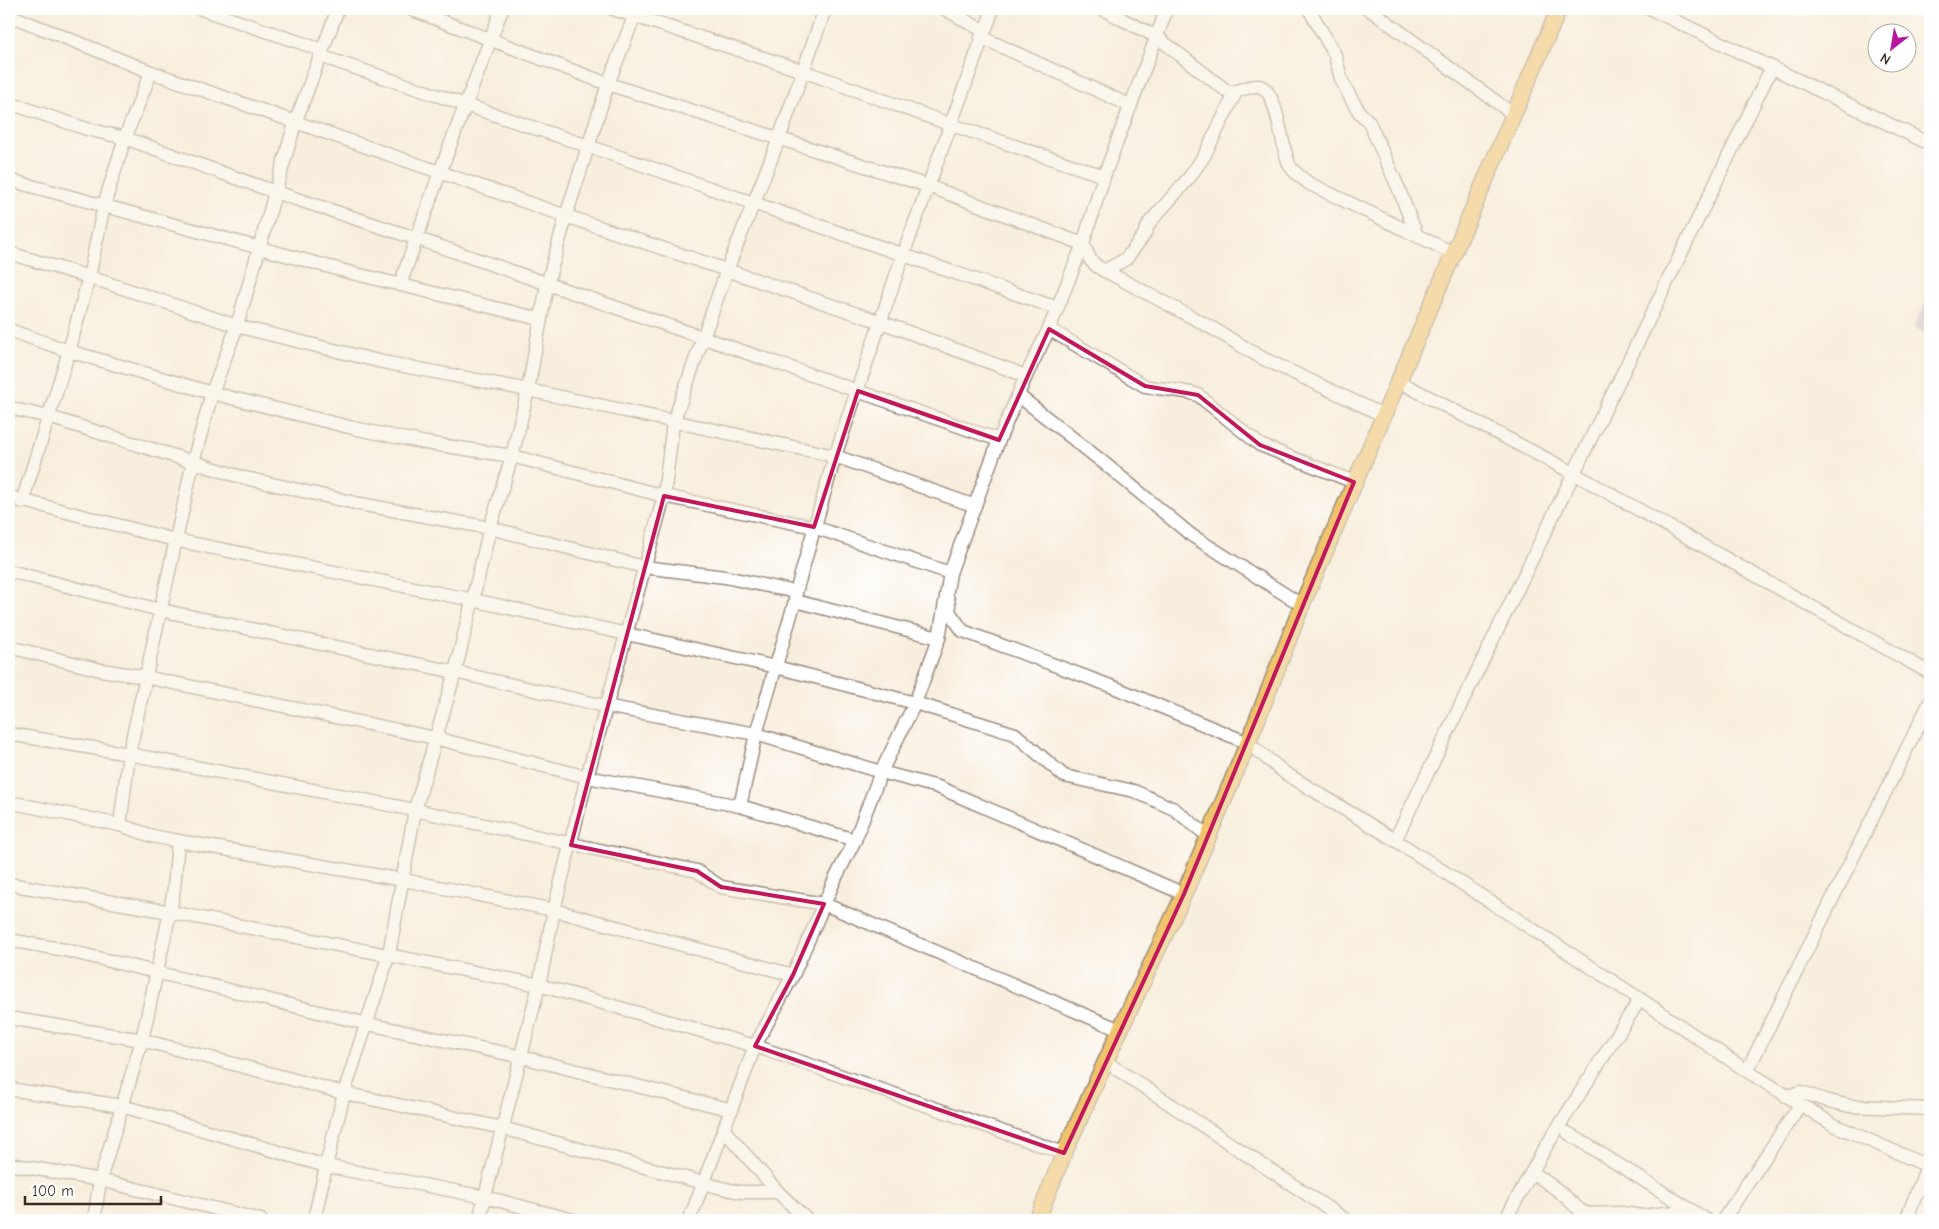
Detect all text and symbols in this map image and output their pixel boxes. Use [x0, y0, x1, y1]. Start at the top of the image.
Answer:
north arrow [1866, 22, 1916, 72]
text: N [1877, 49, 1894, 68]
scale bar [25, 1174, 161, 1206]
text: 100 m [32, 1182, 74, 1200]

